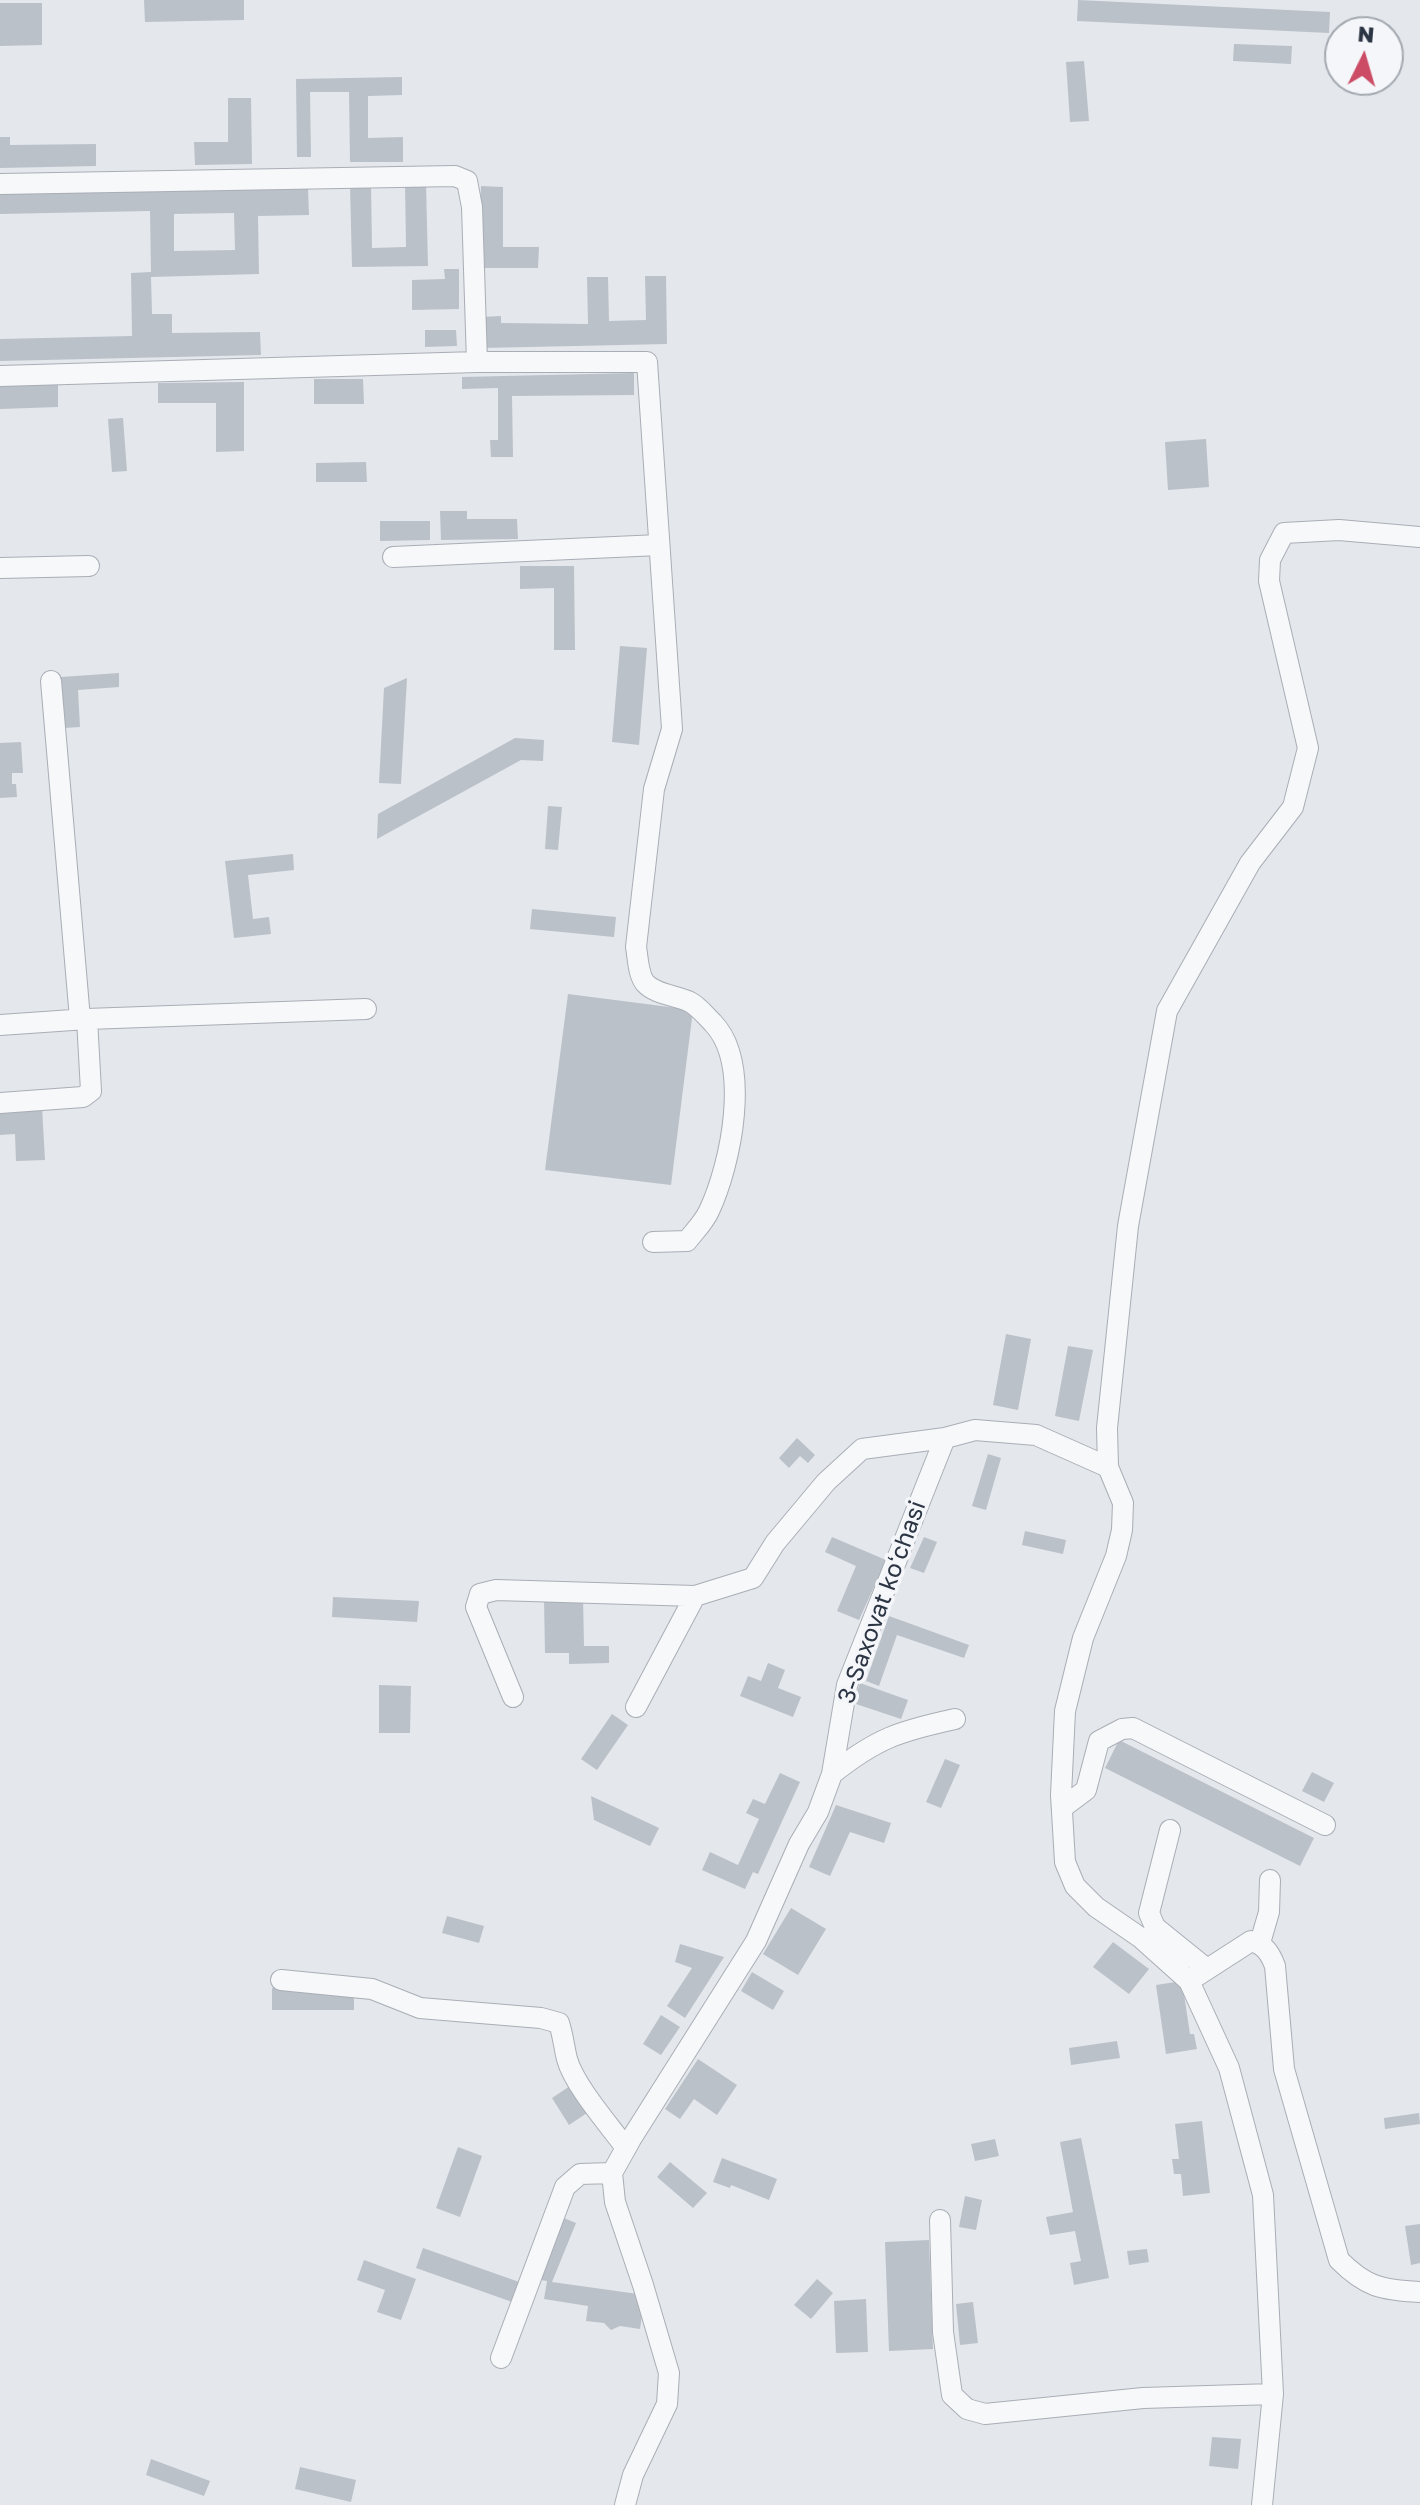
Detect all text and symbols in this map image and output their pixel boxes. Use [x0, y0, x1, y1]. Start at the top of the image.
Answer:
north arrow [1324, 16, 1404, 96]
text: N [1356, 19, 1375, 48]
street label: 3-Saxovat koʻchasi [832, 1497, 932, 1707]

